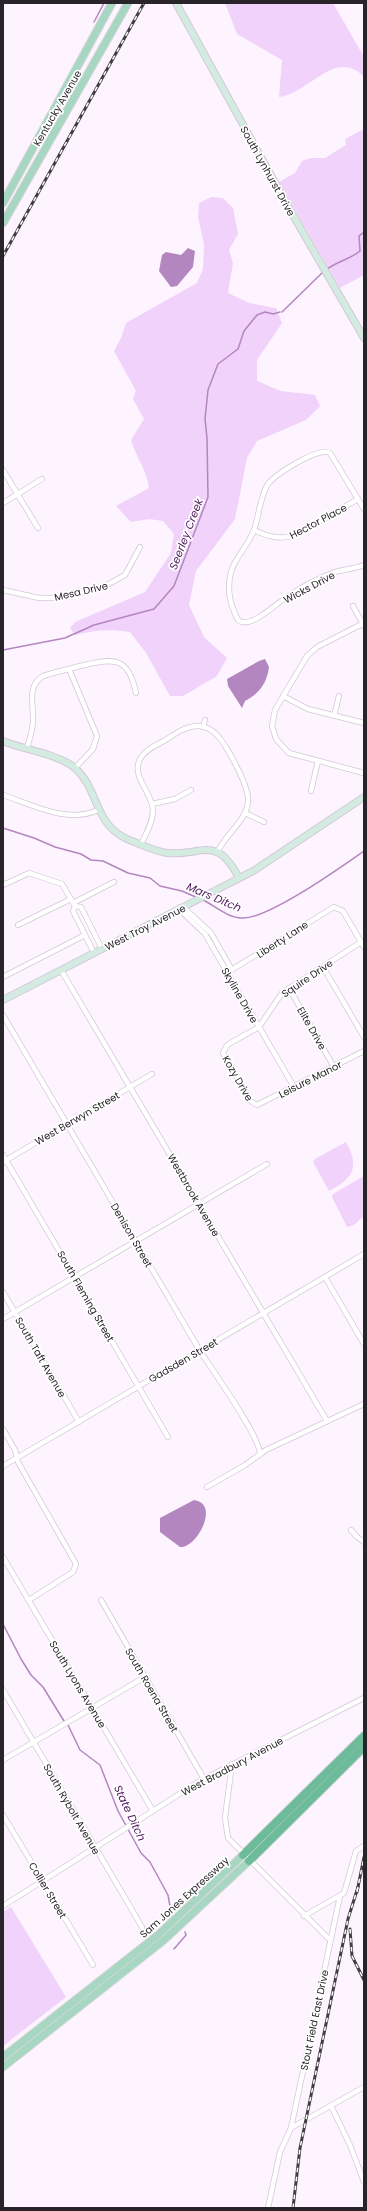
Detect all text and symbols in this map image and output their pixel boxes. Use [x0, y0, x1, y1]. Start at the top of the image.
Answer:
street label: Kentucky Avenue [30, 67, 85, 149]
street label: South Lynhurst Drive [237, 123, 299, 219]
water label: Seerley Creek [165, 495, 207, 572]
street label: Hector Place [287, 500, 350, 543]
street label: Wicks Drive [281, 568, 338, 607]
street label: Mesa Drive [53, 578, 109, 605]
water label: Mars Ditch [184, 878, 244, 916]
street label: West Troy Avenue [102, 901, 188, 954]
street label: Liberty Lane [253, 917, 311, 962]
street label: Squire Drive [279, 956, 336, 1001]
street label: Skyline Drive [218, 965, 262, 1026]
street label: Elite Drive [293, 1004, 330, 1053]
street label: Kozy Drive [218, 1053, 257, 1104]
street label: Leisure Manor [276, 1057, 345, 1102]
street label: West Berwyn Street [32, 1088, 123, 1149]
street label: Westbrook Avenue [164, 1151, 223, 1239]
street label: Denison Street [107, 1200, 156, 1271]
street label: South Fleming Street [53, 1248, 118, 1345]
street label: South Taft Avenue [11, 1314, 70, 1400]
street label: Gadsden Street [146, 1334, 221, 1386]
street label: South Lyons Avenue [45, 1638, 110, 1731]
street label: South Roena Street [121, 1645, 182, 1736]
street label: West Bradbury Avenue [179, 1733, 286, 1800]
street label: South Rybolt Avenue [39, 1761, 104, 1857]
water label: State Ditch [110, 1782, 150, 1844]
street label: Sam Jones Expressway [136, 1853, 233, 1942]
street label: Collier Street [25, 1859, 71, 1922]
street label: Stout Field East Drive [296, 1968, 333, 2072]

